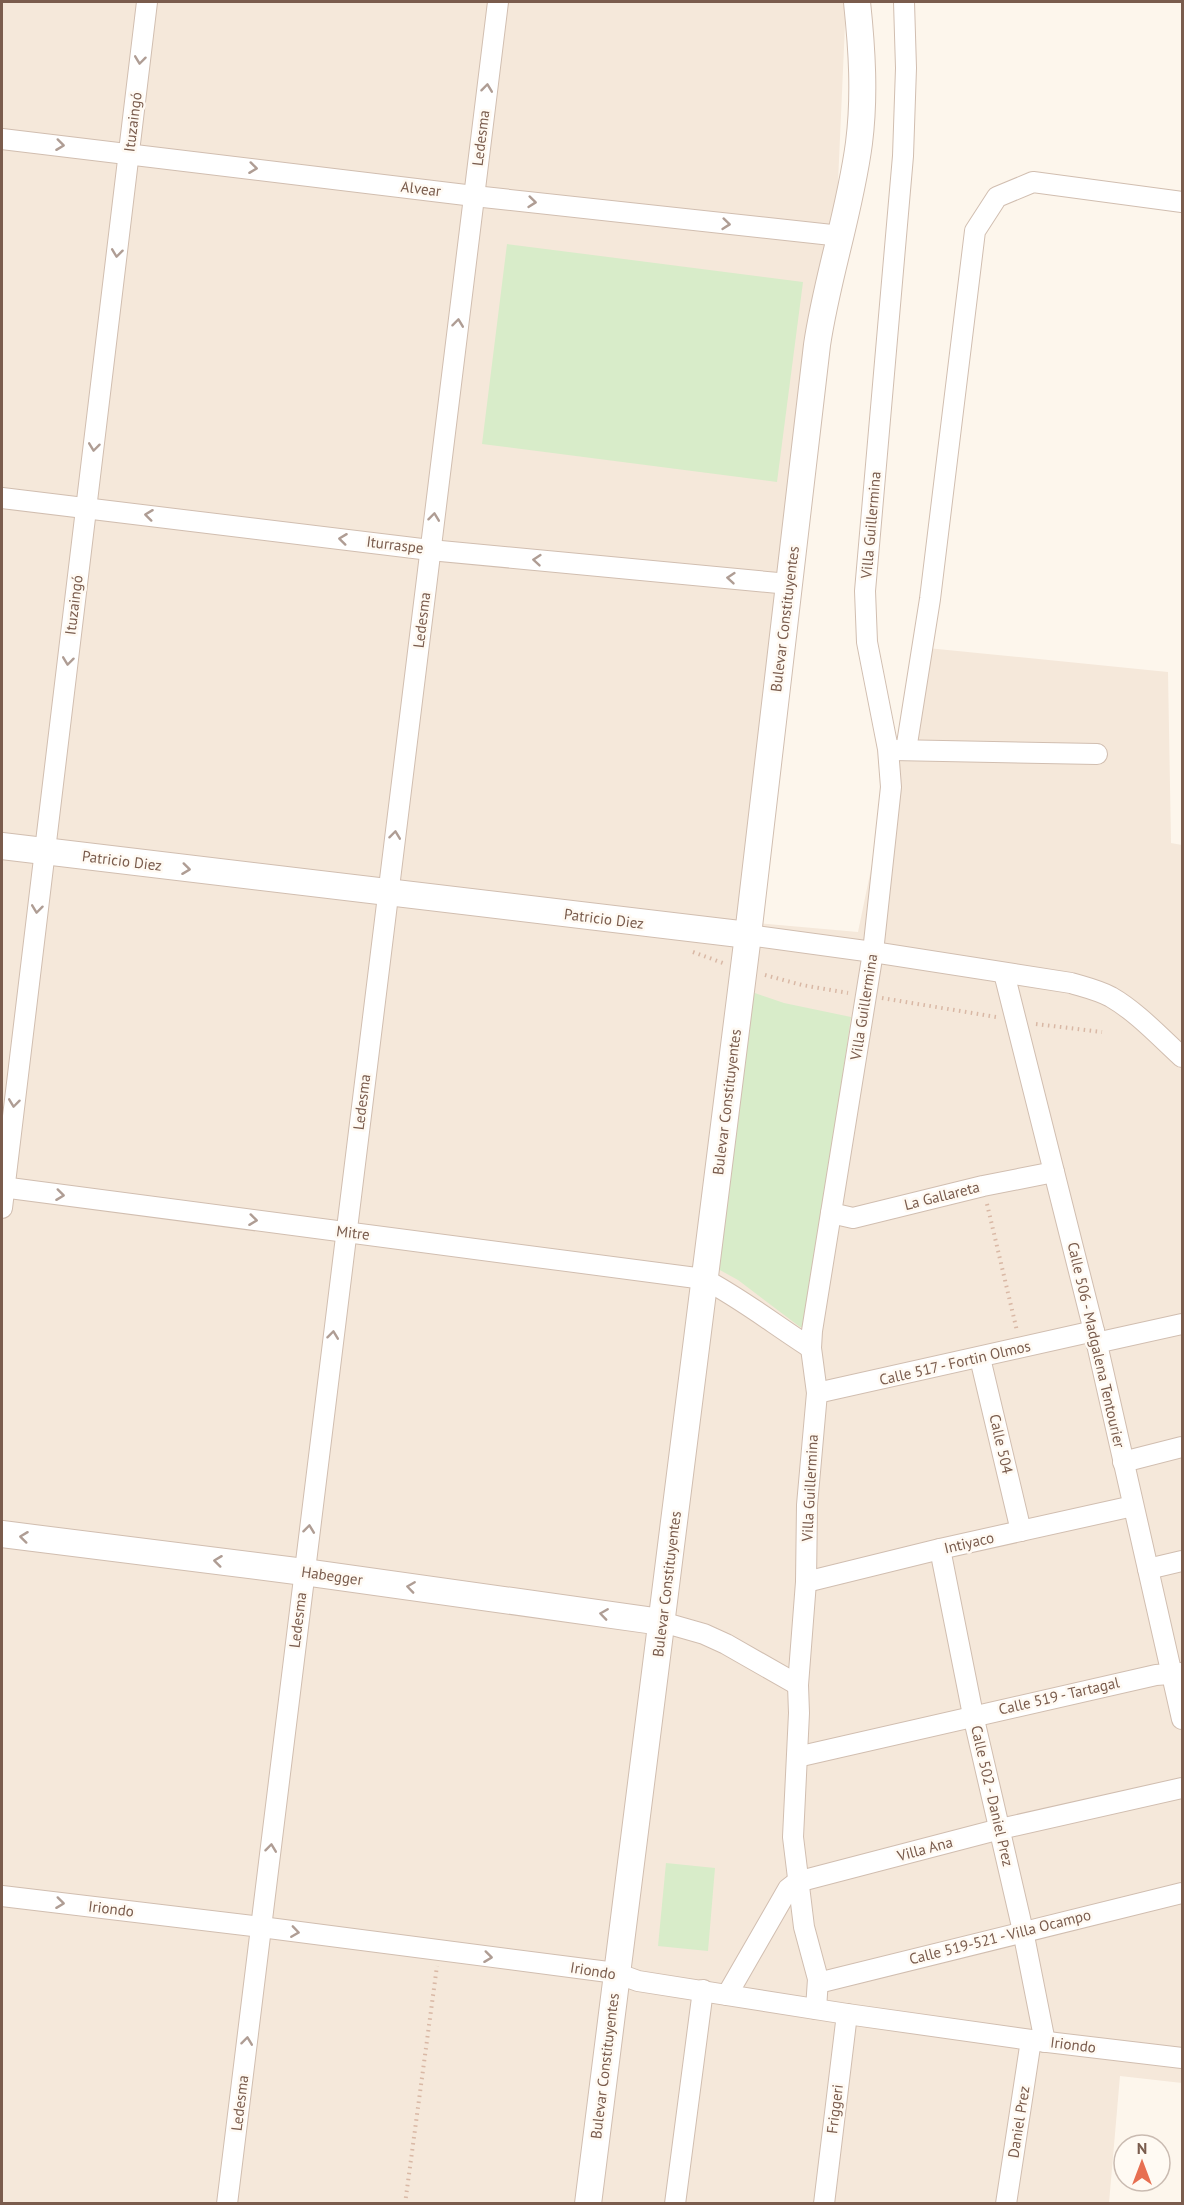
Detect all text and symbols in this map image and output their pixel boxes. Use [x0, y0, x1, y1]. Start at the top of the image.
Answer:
one-way arrow [135, 55, 147, 64]
one-way arrow [480, 84, 493, 93]
street label: Ituzaingó [119, 91, 146, 153]
street label: Ledesma [468, 109, 493, 167]
one-way arrow [55, 138, 64, 151]
one-way arrow [249, 162, 258, 174]
street label: Alvear [400, 177, 442, 200]
one-way arrow [527, 195, 537, 208]
one-way arrow [721, 217, 730, 229]
one-way arrow [111, 249, 124, 258]
one-way arrow [451, 319, 464, 328]
one-way arrow [88, 442, 100, 451]
street label: Villa Guillermina [856, 471, 885, 580]
one-way arrow [145, 510, 154, 522]
one-way arrow [428, 512, 440, 521]
street label: Iturraspe [365, 532, 425, 557]
one-way arrow [338, 533, 348, 546]
street label: Bulevar Constituyentes [766, 545, 803, 693]
one-way arrow [532, 554, 541, 567]
one-way arrow [726, 572, 736, 585]
street label: Ituzaingó [60, 574, 87, 636]
street label: Ledesma [409, 591, 434, 649]
one-way arrow [62, 657, 74, 666]
one-way arrow [388, 831, 401, 840]
street label: Patricio Diez [81, 846, 163, 875]
one-way arrow [181, 862, 190, 874]
street label: Patricio Diez [563, 904, 645, 933]
one-way arrow [32, 905, 44, 914]
street label: Villa Guillermina [846, 952, 881, 1062]
street label: Bulevar Constituyentes [708, 1028, 745, 1176]
street label: Ledesma [349, 1073, 374, 1131]
one-way arrow [8, 1098, 21, 1107]
street label: La Gallareta [902, 1177, 982, 1214]
one-way arrow [55, 1188, 64, 1200]
one-way arrow [248, 1213, 257, 1225]
street label: Mitre [335, 1221, 371, 1244]
street label: Calle 506 - Madgalena Tentourier [1064, 1240, 1129, 1450]
one-way arrow [326, 1331, 339, 1340]
street label: Calle 517 - Fortin Olmos [877, 1336, 1032, 1389]
street label: Calle 504 [985, 1412, 1018, 1476]
street label: Villa Guillermina [797, 1434, 822, 1543]
street label: Bulevar Constituyentes [648, 1510, 685, 1658]
one-way arrow [302, 1524, 315, 1534]
street label: Intiyaco [942, 1528, 996, 1557]
one-way arrow [20, 1531, 29, 1544]
one-way arrow [213, 1556, 222, 1568]
street label: Habegger [300, 1562, 364, 1589]
one-way arrow [406, 1582, 416, 1594]
street label: Ledesma [285, 1591, 310, 1649]
one-way arrow [599, 1609, 609, 1621]
street label: Calle 519 - Tartagal [997, 1672, 1122, 1719]
street label: Calle 502 - Daniel Prez [967, 1723, 1018, 1868]
street label: Villa Ana [894, 1832, 955, 1865]
one-way arrow [264, 1843, 276, 1852]
one-way arrow [55, 1896, 64, 1909]
street label: Iriondo [87, 1896, 135, 1921]
street label: Calle 519-521 - Villa Ocampo [907, 1905, 1093, 1968]
one-way arrow [290, 1925, 299, 1937]
one-way arrow [484, 1950, 493, 1963]
street label: Iriondo [569, 1958, 617, 1983]
street label: Bulevar Constituyentes [586, 1992, 623, 2140]
street label: Iriondo [1049, 2032, 1097, 2057]
one-way arrow [240, 2037, 253, 2046]
street label: Ledesma [227, 2074, 252, 2132]
street label: Friggeri [822, 2083, 847, 2135]
street label: Daniel Prez [1003, 2085, 1034, 2159]
north arrow [1112, 2133, 1172, 2193]
text: N [1137, 2138, 1147, 2158]

